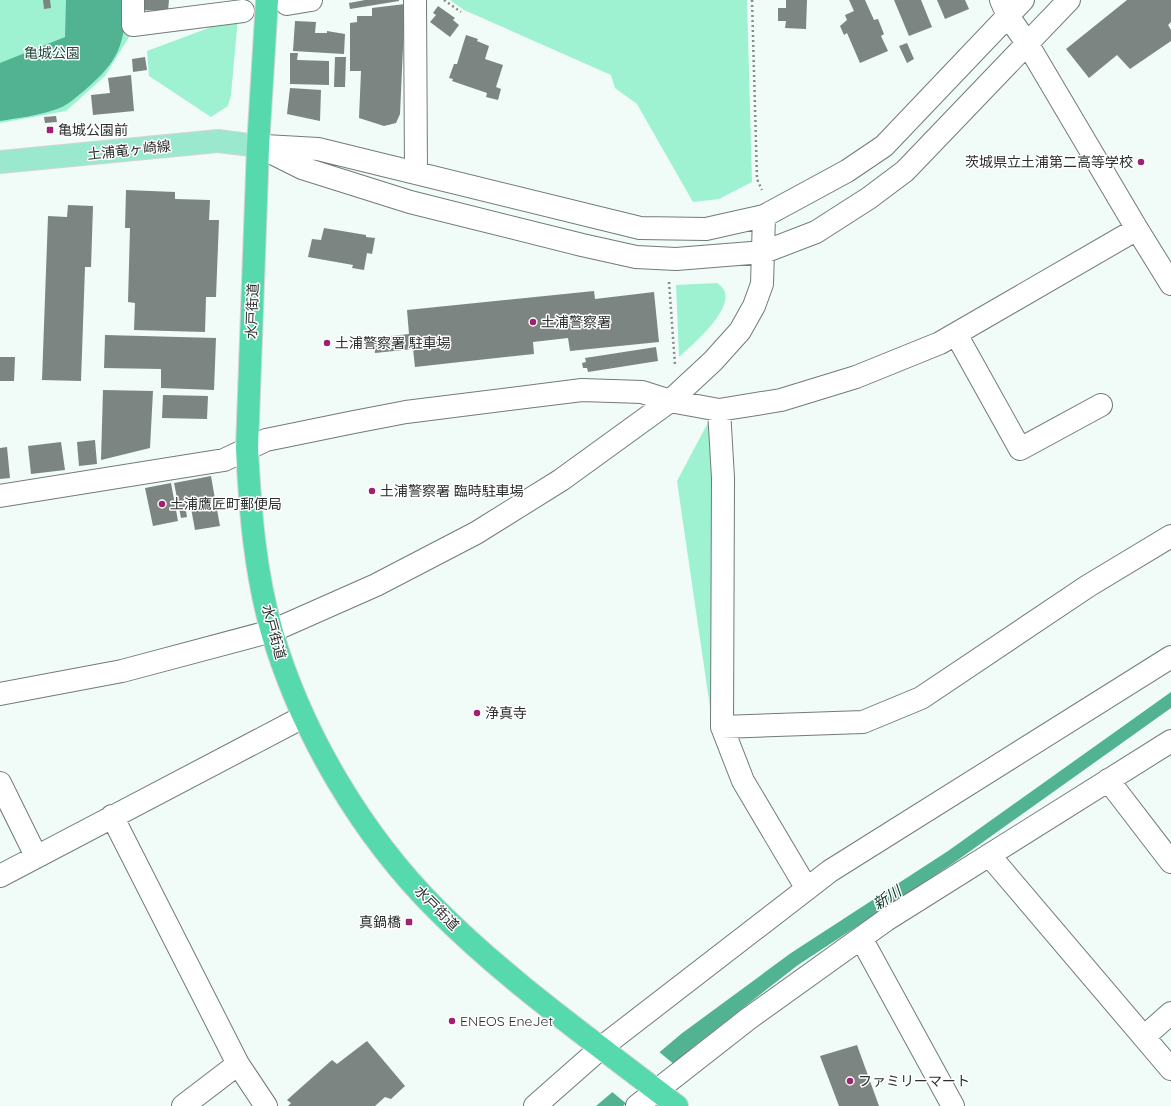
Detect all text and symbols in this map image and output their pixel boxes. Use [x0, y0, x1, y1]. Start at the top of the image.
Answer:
park label: 亀城公園 [24, 44, 80, 62]
place label: 亀城公園前 [58, 121, 128, 139]
marker: 亀城公園前 [45, 125, 55, 135]
street label: 土浦竜ヶ崎線 [86, 137, 172, 163]
place label: 茨城県立土浦第二高等学校 [965, 153, 1133, 171]
marker: 茨城県立土浦第二高等学校 [1136, 157, 1146, 167]
street label: 水戸街道 [242, 283, 262, 339]
place label: 土浦警察署 [541, 313, 611, 331]
marker: 土浦警察署 [528, 317, 538, 327]
place label: 土浦警察署 駐車場 [335, 334, 451, 352]
marker: 土浦警察署 駐車場 [322, 338, 332, 348]
place label: 土浦警察署 臨時駐車場 [380, 482, 524, 500]
marker: 土浦警察署 臨時駐車場 [367, 486, 377, 496]
place label: 土浦鷹匠町郵便局 [170, 495, 282, 513]
marker: 土浦鷹匠町郵便局 [157, 499, 167, 509]
street label: 水戸街道 [258, 603, 290, 661]
place label: 浄真寺 [485, 704, 527, 722]
marker: 浄真寺 [472, 708, 482, 718]
water label: 新川 [869, 880, 906, 914]
street label: 水戸街道 [411, 882, 463, 934]
place label: 真鍋橋 [359, 913, 401, 931]
marker: 真鍋橋 [404, 917, 414, 927]
place label: ENEOS EneJet [460, 1012, 553, 1030]
marker: ENEOS EneJet [447, 1016, 457, 1026]
place label: ファミリーマート [858, 1072, 970, 1090]
marker: ファミリーマート [845, 1076, 855, 1086]

